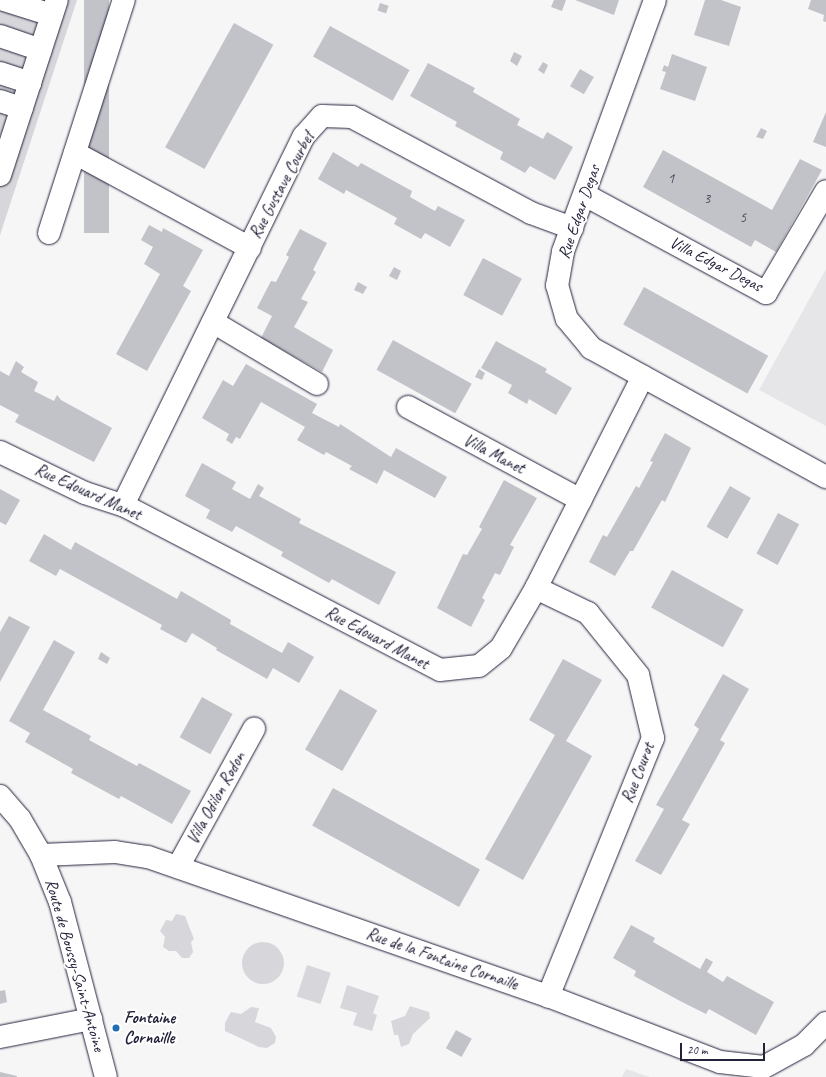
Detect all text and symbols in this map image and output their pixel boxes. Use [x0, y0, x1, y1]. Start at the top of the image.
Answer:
street label: Rue Gustave Courbet [245, 128, 319, 242]
street label: Rue Edgar Degas [553, 162, 605, 262]
house number: 1 [668, 170, 674, 188]
house number: 3 [704, 190, 710, 208]
house number: 5 [740, 209, 746, 227]
street label: Villa Edgar Degas [666, 232, 766, 296]
street label: Villa Manet [460, 429, 528, 479]
street label: Rue Edouard Manet [31, 459, 145, 525]
street label: Rue Edouard Manet [321, 602, 433, 674]
street label: Rue Courot [617, 740, 659, 806]
street label: Villa Odilon Rodon [182, 748, 250, 848]
street label: Route de Boussy-Saint-Antoine [41, 876, 109, 1054]
street label: Rue de la Fontaine Cornaille [364, 924, 520, 994]
place label: Fontaine Cornaille [124, 1008, 175, 1048]
marker: Fontaine Cornaille [111, 1023, 121, 1033]
scale bar [682, 1035, 767, 1061]
text: 20 m [687, 1042, 707, 1058]

